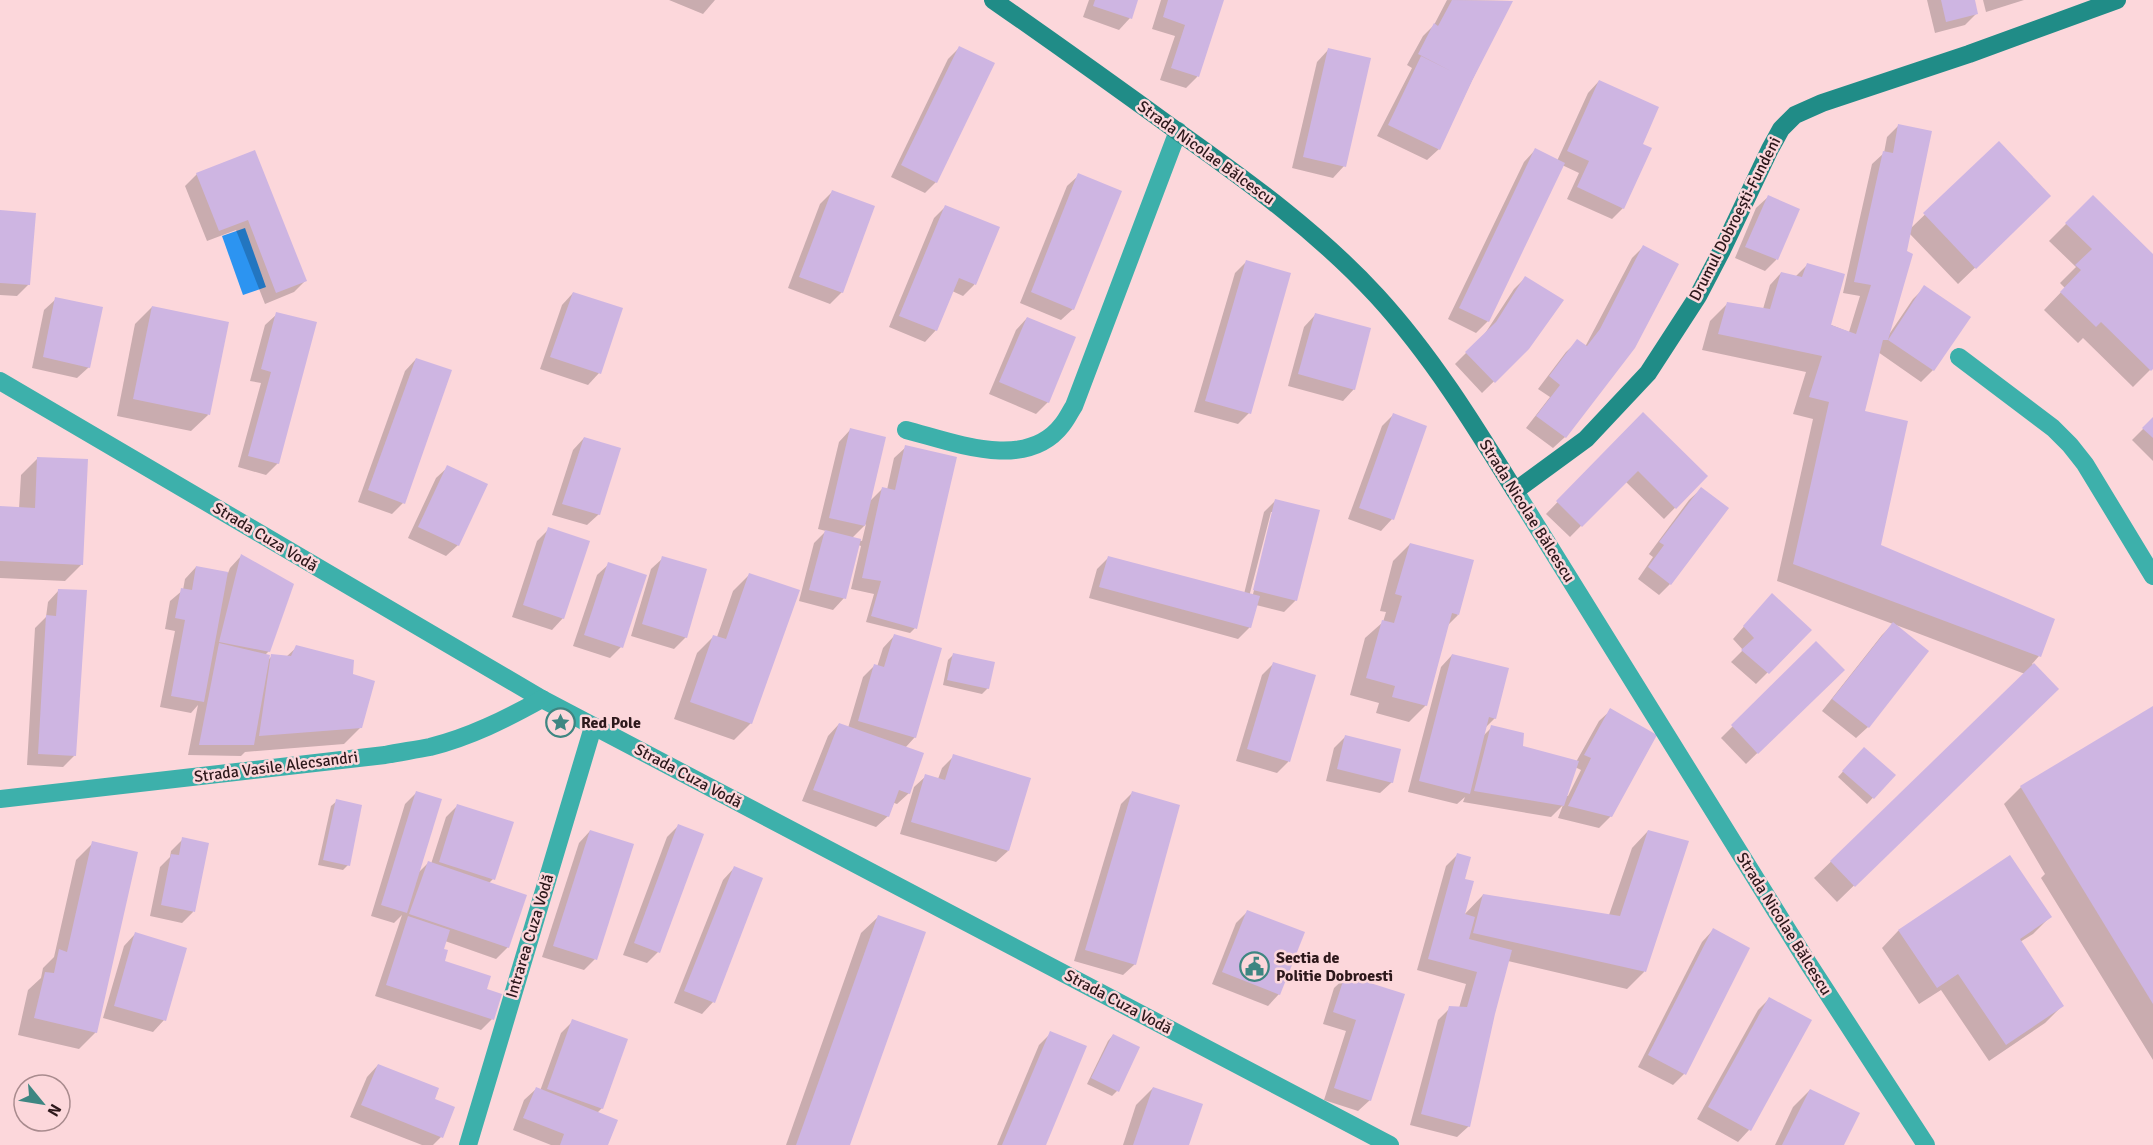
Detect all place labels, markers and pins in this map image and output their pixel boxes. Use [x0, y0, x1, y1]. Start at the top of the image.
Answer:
place icon: Red Pole [544, 707, 576, 739]
place label: Red Pole [581, 713, 641, 733]
place label: Sectia de Politie Dobroesti [1276, 948, 1393, 986]
public building icon: Sectia de Politie Dobroesti [1239, 951, 1271, 983]

